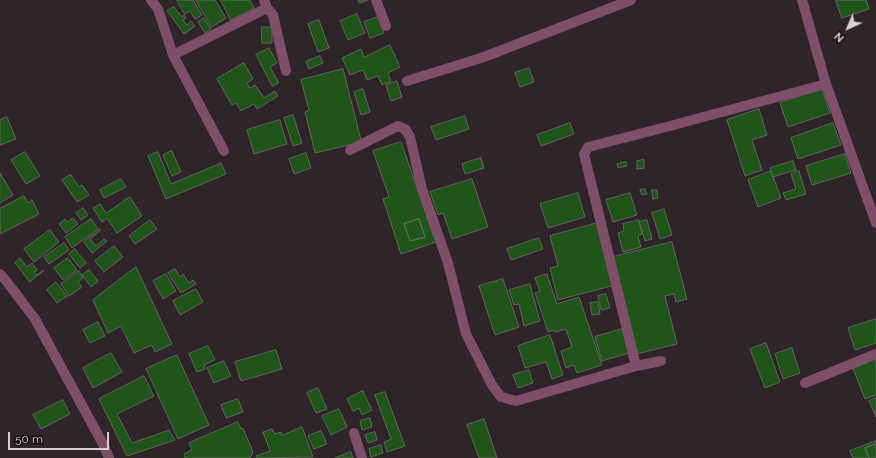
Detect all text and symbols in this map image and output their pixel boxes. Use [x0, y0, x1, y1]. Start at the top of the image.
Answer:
north arrow [828, 8, 868, 48]
text: N [832, 29, 847, 45]
scale bar [10, 424, 111, 450]
text: 50 m [15, 432, 43, 446]

